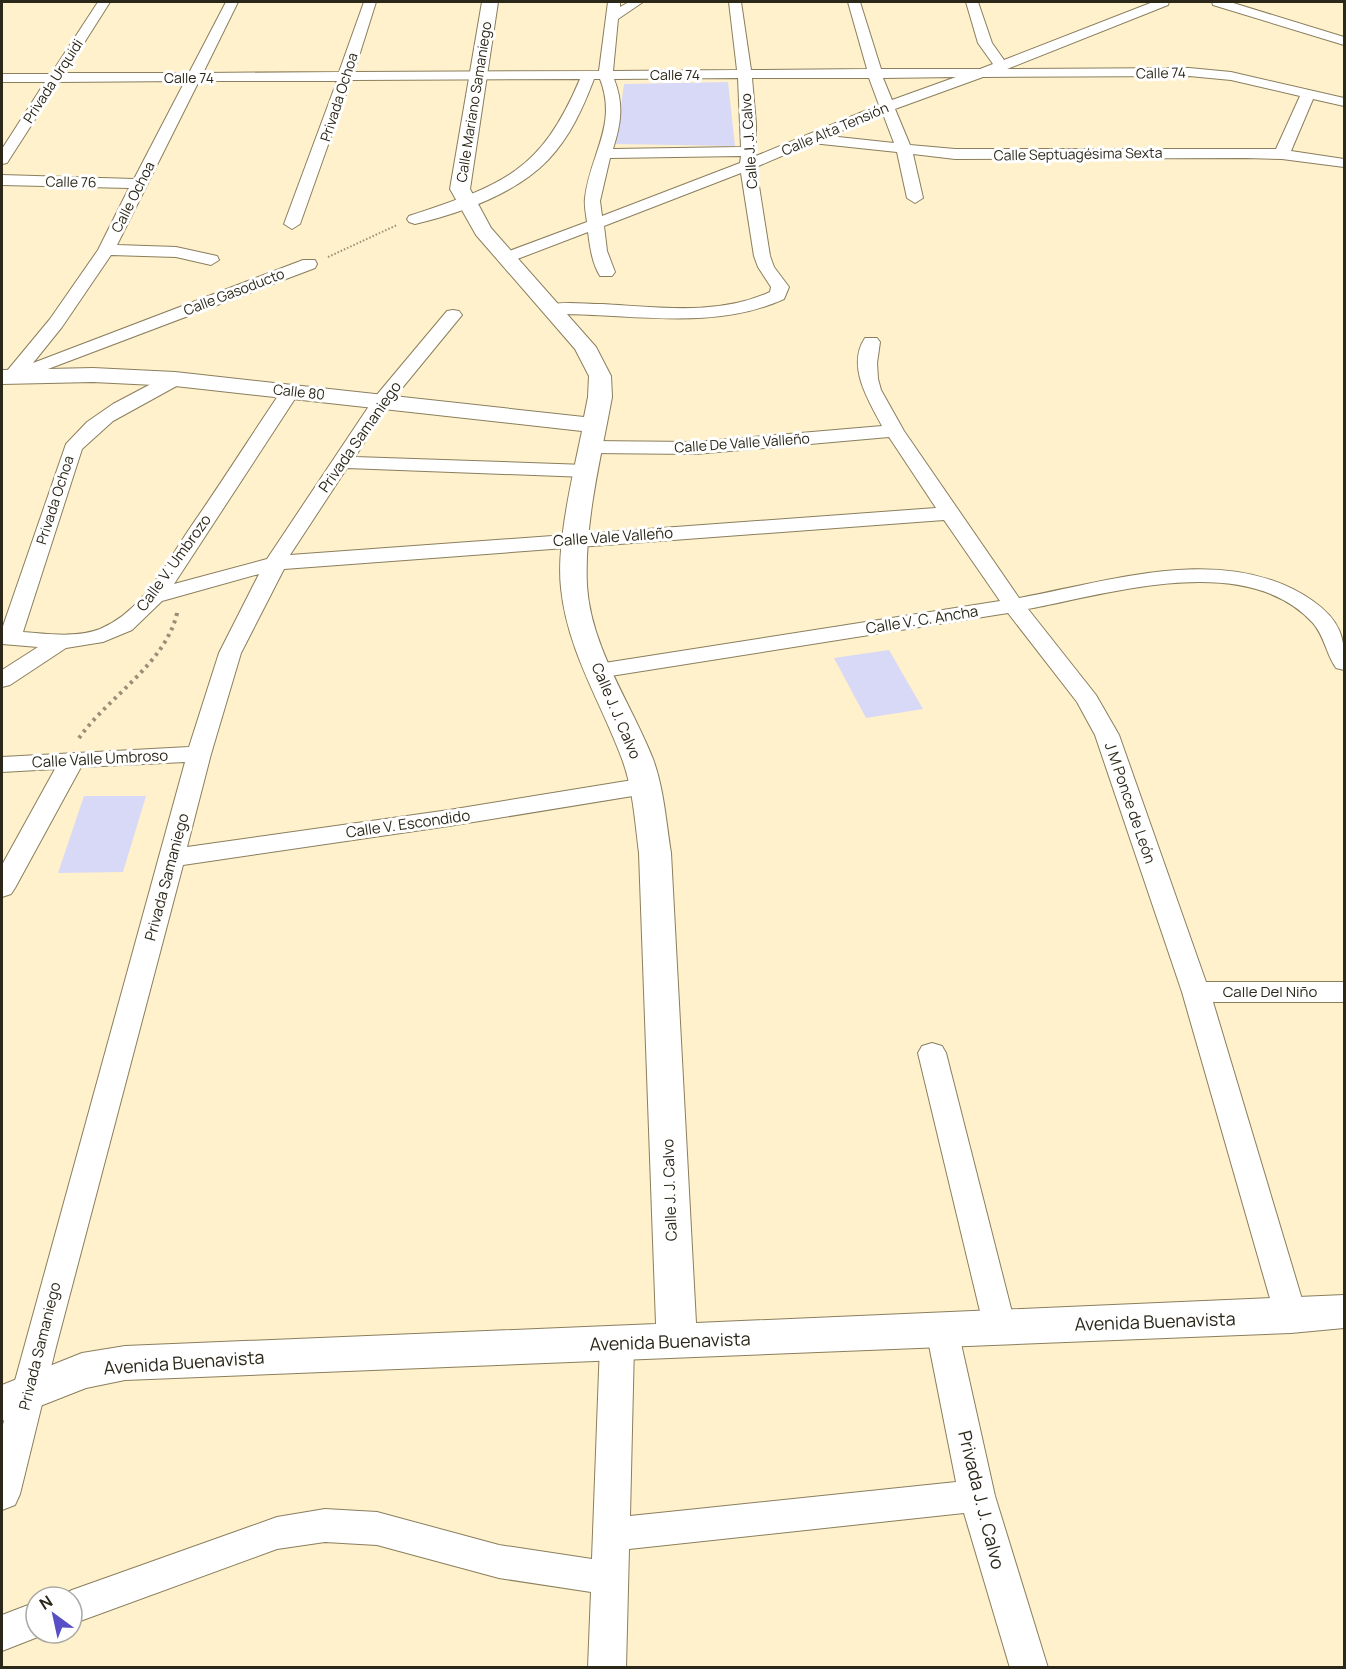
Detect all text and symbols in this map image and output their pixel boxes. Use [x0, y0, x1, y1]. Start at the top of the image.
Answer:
street label: Calle Mariano Samaniego [451, 20, 496, 184]
street label: Privada Urquidi [18, 35, 87, 126]
street label: Privada Ochoa [315, 50, 362, 144]
street label: Calle 74 [1136, 63, 1186, 82]
street label: Calle 74 [650, 65, 700, 84]
street label: Calle 74 [164, 68, 214, 87]
street label: Calle J. J. Calvo [736, 93, 761, 189]
street label: Calle Alta Tensión [778, 97, 891, 160]
street label: Calle Septuagésima Sexta [993, 143, 1163, 164]
street label: Calle Ochoa [106, 158, 159, 236]
street label: Calle 76 [45, 172, 97, 191]
street label: Calle Gasoducto [181, 264, 287, 319]
street label: Privada Samaniego [313, 377, 406, 496]
street label: Calle 80 [272, 379, 326, 404]
street label: Calle De Valle Valleño [674, 428, 810, 457]
street label: Privada Ochoa [31, 453, 78, 547]
street label: Calle V. Umbrozo [131, 510, 216, 615]
street label: Calle Vale Valleño [552, 522, 674, 551]
street label: Calle V. C. Ancha [864, 600, 980, 639]
street label: Calle J. J. Calvo [587, 659, 646, 762]
street label: J M Ponce de León [1100, 739, 1161, 866]
street label: Calle Valle Umbroso [31, 744, 169, 773]
street label: Calle V. Escondido [344, 804, 471, 843]
street label: Privada Samaniego [139, 811, 194, 943]
street label: Calle Del Niño [1223, 981, 1317, 1002]
street label: Calle J. J. Calvo [657, 1138, 682, 1242]
street label: Privada Samaniego [13, 1280, 66, 1412]
street label: Avenida Buenavista [1074, 1306, 1236, 1336]
street label: Avenida Buenavista [589, 1326, 751, 1356]
street label: Avenida Buenavista [103, 1344, 265, 1380]
street label: Privada J. J. Calvo [953, 1428, 1011, 1572]
north arrow [24, 1585, 84, 1645]
text: N [35, 1590, 57, 1615]

